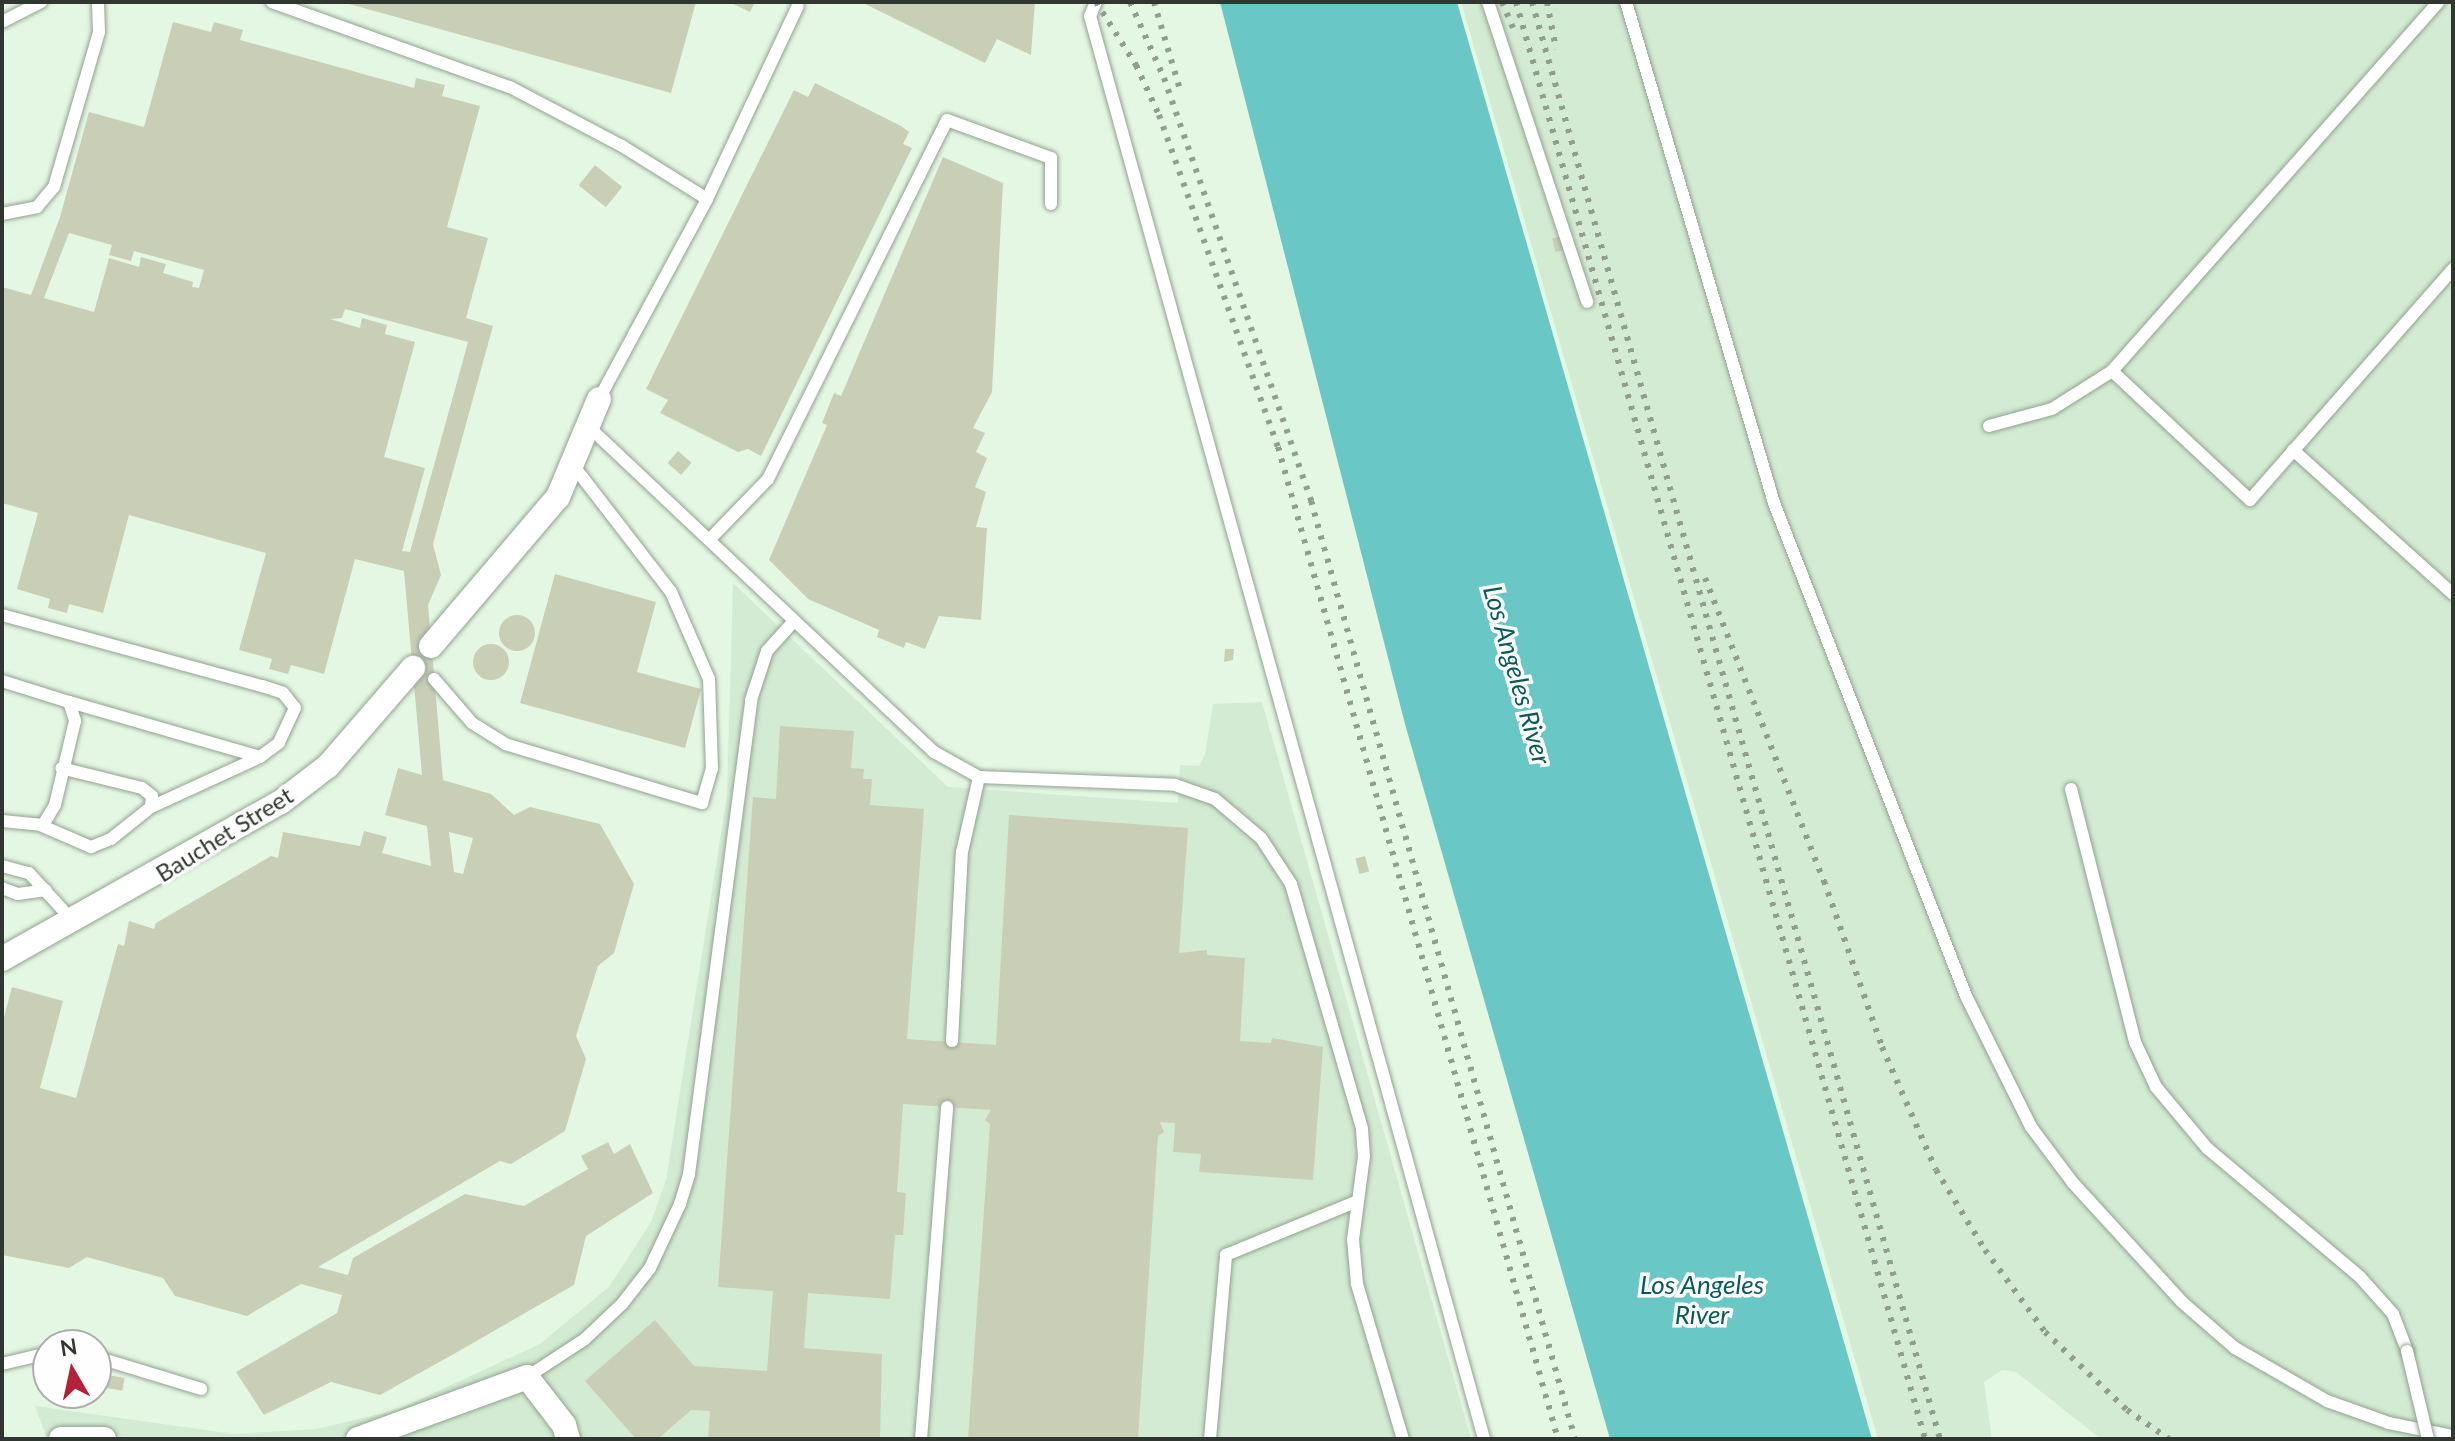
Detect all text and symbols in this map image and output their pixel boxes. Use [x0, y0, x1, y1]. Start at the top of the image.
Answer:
water label: Los Angeles River [1476, 582, 1558, 768]
street label: Bauchet Street [150, 780, 298, 888]
water label: Los Angeles River [1640, 1269, 1764, 1330]
north arrow [32, 1329, 112, 1409]
text: N [58, 1332, 79, 1361]

